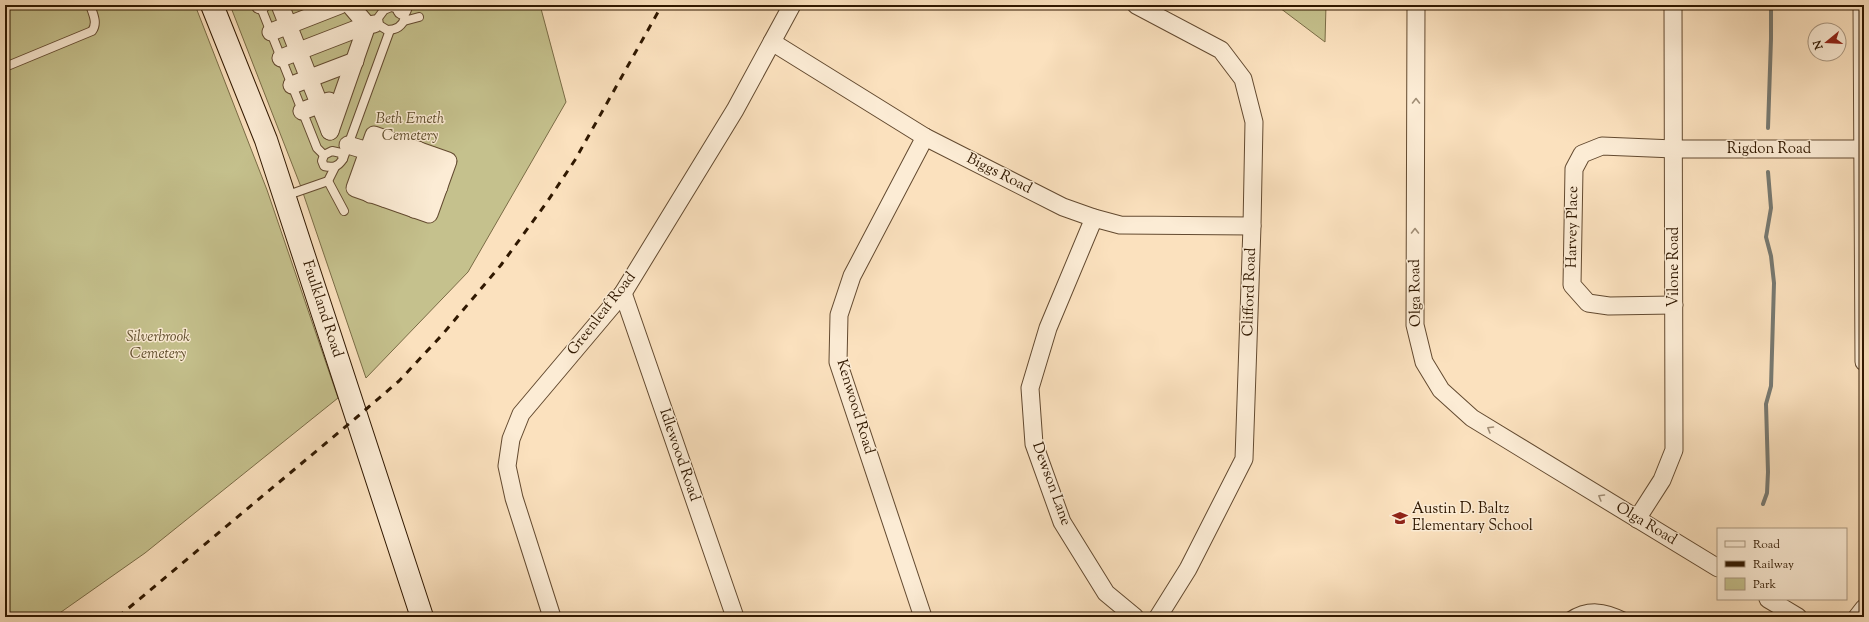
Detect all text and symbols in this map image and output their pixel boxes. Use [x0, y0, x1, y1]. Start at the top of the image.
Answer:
north arrow [1807, 22, 1847, 62]
text: N [1809, 38, 1828, 52]
one-way arrow [1412, 98, 1420, 104]
park label: Beth Emeth Cemetery [376, 109, 445, 147]
street label: Rigdon Road [1727, 139, 1812, 160]
street label: Biggs Road [963, 149, 1036, 200]
street label: Harvey Place [1562, 186, 1584, 268]
street label: Vilone Road [1664, 226, 1685, 307]
one-way arrow [1411, 228, 1419, 234]
street label: Clifford Road [1238, 247, 1262, 337]
street label: Faulkland Road [296, 258, 348, 361]
street label: Olga Road [1405, 258, 1427, 327]
street label: Greenleaf Road [563, 267, 642, 360]
park label: Silverbrook Cemetery [126, 327, 190, 365]
street label: Kenwood Road [831, 357, 880, 458]
street label: Idlewood Road [653, 406, 705, 505]
one-way arrow [1487, 427, 1494, 434]
street label: Dewson Lane [1026, 439, 1076, 529]
one-way arrow [1598, 495, 1605, 502]
street label: Olga Road [1611, 497, 1681, 551]
place label: Austin D. Baltz Elementary School [1412, 499, 1533, 537]
school or university icon: Austin D. Baltz Elementary School [1391, 509, 1409, 527]
legend [1717, 528, 1847, 600]
text: Road [1753, 536, 1780, 554]
text: Railway [1753, 556, 1794, 574]
text: Park [1753, 576, 1776, 594]

